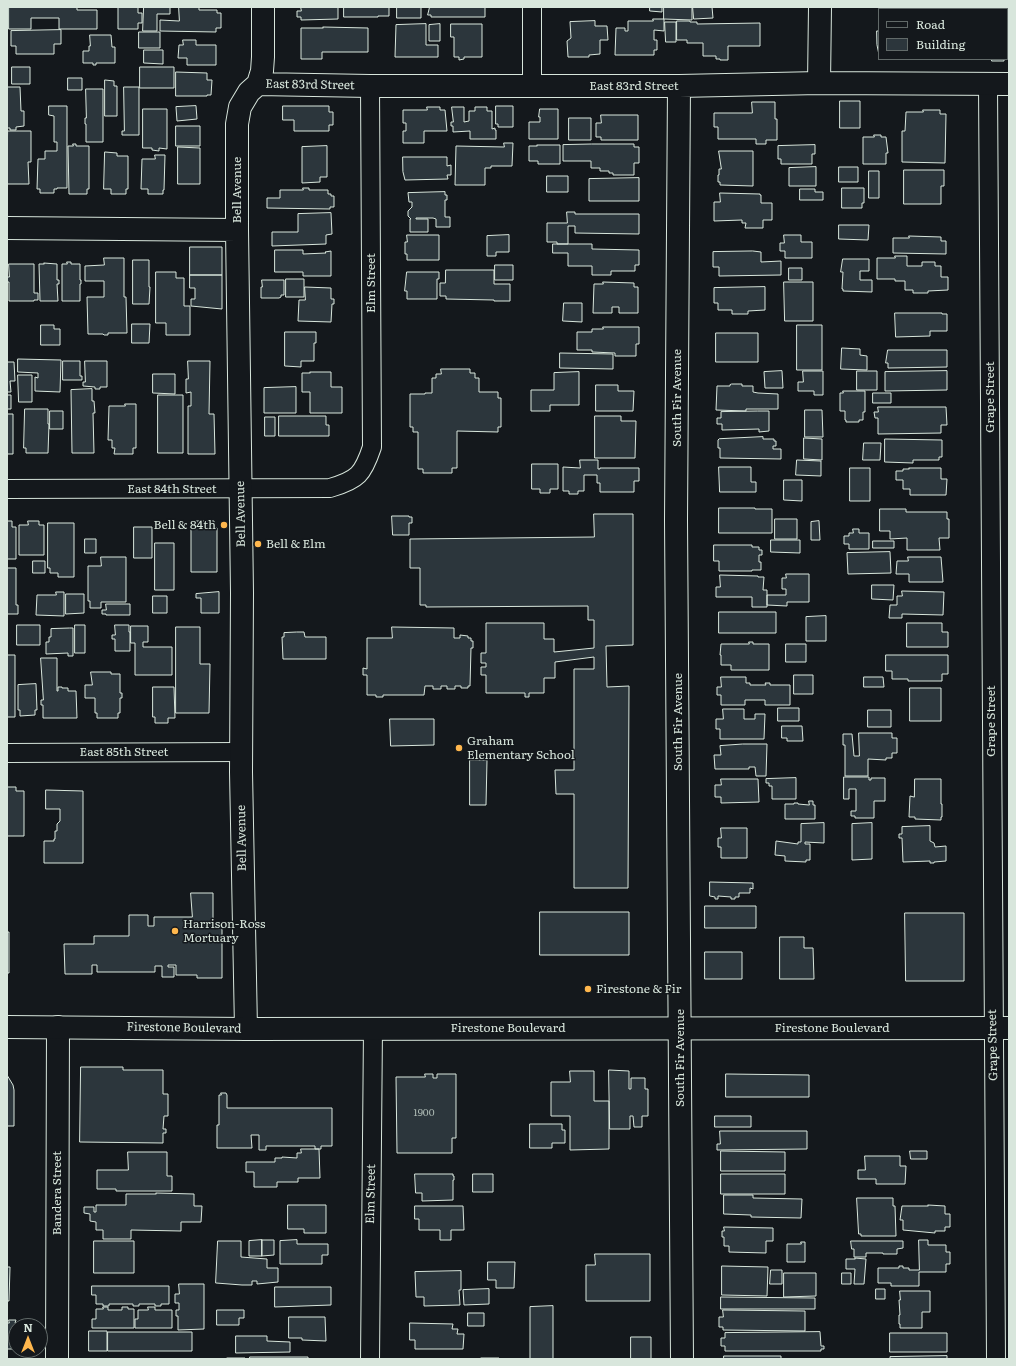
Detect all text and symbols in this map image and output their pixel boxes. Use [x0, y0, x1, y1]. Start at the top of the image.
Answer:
legend [878, 8, 1008, 60]
text: Road [916, 15, 945, 33]
text: Building [916, 35, 965, 53]
street label: East 83rd Street [265, 77, 355, 93]
street label: East 83rd Street [589, 79, 679, 93]
street label: Bell Avenue [230, 157, 244, 223]
street label: Elm Street [364, 253, 378, 313]
street label: South Fir Avenue [670, 349, 684, 447]
street label: Grape Street [983, 361, 997, 433]
street label: Bell Avenue [233, 481, 249, 547]
street label: East 84th Street [127, 482, 217, 496]
place label: Bell & 84th [153, 518, 216, 532]
marker: Bell & 84th [219, 520, 229, 530]
place label: Bell & Elm [266, 537, 326, 551]
marker: Bell & Elm [253, 539, 263, 549]
street label: South Fir Avenue [671, 673, 685, 771]
street label: Grape Street [984, 685, 998, 757]
place label: Graham Elementary School [467, 734, 575, 762]
marker: Graham Elementary School [454, 743, 464, 753]
street label: East 85th Street [80, 745, 168, 759]
street label: Bell Avenue [234, 805, 250, 871]
place label: Harrison-Ross Mortuary [183, 917, 265, 945]
marker: Harrison-Ross Mortuary [170, 926, 180, 936]
place label: Firestone & Fir [596, 982, 682, 996]
marker: Firestone & Fir [583, 984, 593, 994]
street label: South Fir Avenue [673, 1009, 687, 1107]
street label: Grape Street [985, 1009, 1001, 1081]
street label: Firestone Boulevard [126, 1020, 242, 1036]
street label: Firestone Boulevard [450, 1021, 566, 1035]
street label: Firestone Boulevard [774, 1021, 890, 1035]
house number: 1900 [414, 1107, 434, 1119]
street label: Bandera Street [50, 1151, 64, 1235]
street label: Elm Street [363, 1164, 379, 1224]
north arrow [8, 1318, 48, 1358]
text: N [23, 1319, 33, 1335]

